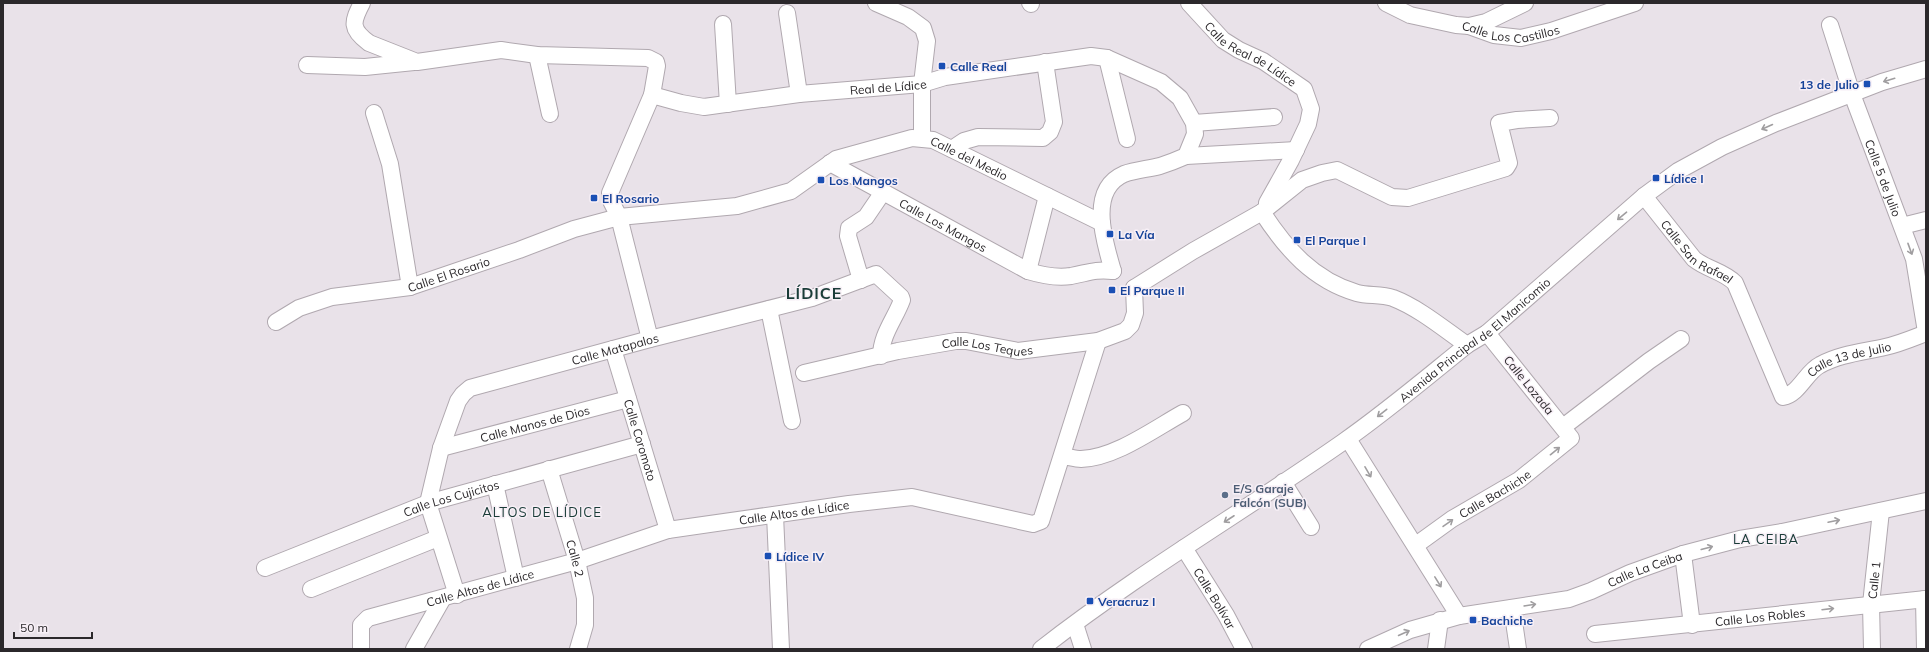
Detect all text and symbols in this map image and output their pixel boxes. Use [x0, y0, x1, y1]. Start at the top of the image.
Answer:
street label: Calle Real de Lídice [1202, 18, 1300, 89]
street label: Calle Los Castillos [1462, 18, 1561, 46]
place label: Calle Real [950, 59, 1007, 74]
marker: Calle Real [937, 61, 947, 71]
street label: Real de Lídice [849, 76, 928, 97]
place label: 13 de Julio [1799, 77, 1859, 92]
one-way arrow [1882, 77, 1895, 84]
marker: 13 de Julio [1862, 79, 1872, 89]
one-way arrow [1762, 124, 1774, 131]
street label: Calle del Medio [928, 133, 1010, 183]
street label: Calle 5 de Julio [1862, 137, 1905, 219]
place label: Lídice I [1664, 171, 1704, 186]
place label: Los Mangos [829, 173, 898, 188]
marker: Lídice I [1651, 173, 1661, 183]
marker: Los Mangos [816, 175, 826, 185]
place label: El Rosario [602, 191, 659, 206]
marker: El Rosario [589, 193, 599, 203]
street label: Calle Los Mangos [897, 195, 990, 255]
one-way arrow [1616, 212, 1627, 221]
street label: Calle San Rafael [1658, 217, 1736, 286]
place label: La Vía [1118, 227, 1155, 242]
marker: La Vía [1105, 229, 1115, 239]
place label: El Parque I [1305, 233, 1366, 248]
marker: El Parque I [1292, 235, 1302, 245]
one-way arrow [1906, 242, 1914, 254]
street label: Calle El Rosario [405, 253, 492, 295]
street label: Avenida Principal de El Manicomio [1396, 274, 1553, 405]
district label: LÍDICE [786, 283, 842, 303]
place label: El Parque II [1120, 283, 1185, 298]
marker: El Parque II [1107, 285, 1117, 295]
street label: Calle Matapalos [570, 330, 660, 368]
street label: Calle Los Teques [940, 334, 1034, 359]
street label: Calle 13 de Julio [1803, 338, 1893, 380]
street label: Calle Lozada [1501, 352, 1557, 418]
street label: Calle Coromoto [621, 397, 660, 483]
street label: Calle Manos de Dios [478, 402, 591, 445]
one-way arrow [1376, 408, 1387, 417]
one-way arrow [1550, 446, 1561, 455]
one-way arrow [1365, 466, 1373, 478]
street label: Calle Bachiche [1456, 466, 1534, 521]
street label: Calle Los Cujicitos [401, 476, 501, 520]
place label: E/S Garaje Falcón (SUB) [1233, 481, 1307, 510]
marker: E/S Garaje Falcón (SUB) [1220, 490, 1230, 500]
street label: Calle Altos de Lídice [738, 497, 850, 527]
district label: ALTOS DE LÍDICE [482, 504, 602, 520]
one-way arrow [1223, 515, 1235, 523]
one-way arrow [1827, 517, 1840, 525]
one-way arrow [1442, 519, 1453, 527]
district label: LA CEIBA [1733, 531, 1799, 547]
street label: Calle 2 [563, 538, 588, 578]
one-way arrow [1700, 544, 1713, 551]
street label: Calle La Ceiba [1605, 547, 1684, 590]
place label: Lídice IV [776, 549, 825, 564]
marker: Lídice IV [763, 551, 773, 561]
street label: Calle 1 [1864, 561, 1883, 600]
street label: Calle Bolívar [1191, 565, 1240, 632]
street label: Calle Altos de Lídice [424, 566, 536, 609]
one-way arrow [1434, 576, 1442, 588]
place label: Veracruz I [1097, 594, 1156, 609]
marker: Veracruz I [1085, 596, 1095, 606]
one-way arrow [1523, 601, 1536, 609]
street label: Calle Los Robles [1714, 604, 1806, 629]
one-way arrow [1821, 606, 1834, 613]
place label: Bachiche [1481, 613, 1533, 628]
scale bar [14, 614, 92, 640]
marker: Bachiche [1468, 615, 1478, 625]
text: 50 m [20, 620, 48, 635]
one-way arrow [1398, 629, 1410, 636]

